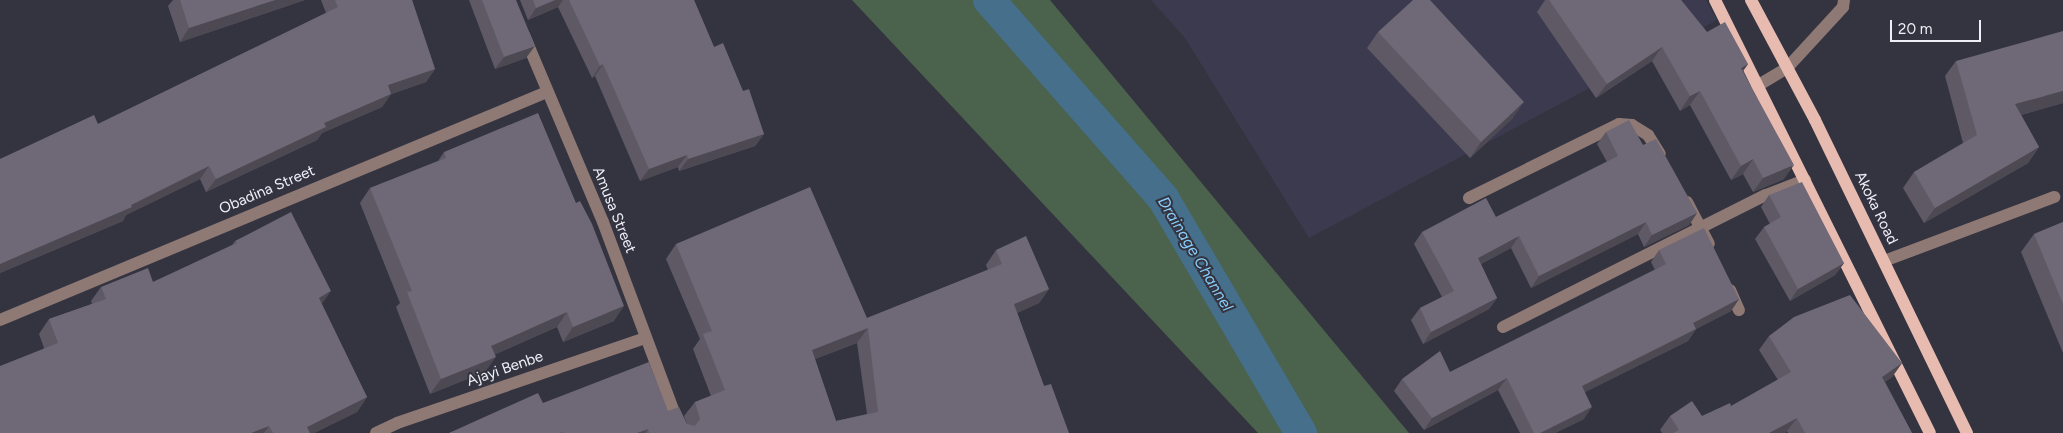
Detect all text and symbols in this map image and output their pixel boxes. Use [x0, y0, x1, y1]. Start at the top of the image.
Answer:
scale bar [1893, 10, 1984, 42]
text: 20 m [1898, 20, 1932, 38]
street label: Obadina Street [217, 162, 317, 218]
street label: Amusa Street [588, 164, 640, 256]
street label: Akoka Road [1851, 169, 1901, 247]
water label: Drainage Channel [1153, 193, 1237, 315]
street label: Ajayi Benbe [464, 348, 546, 390]

